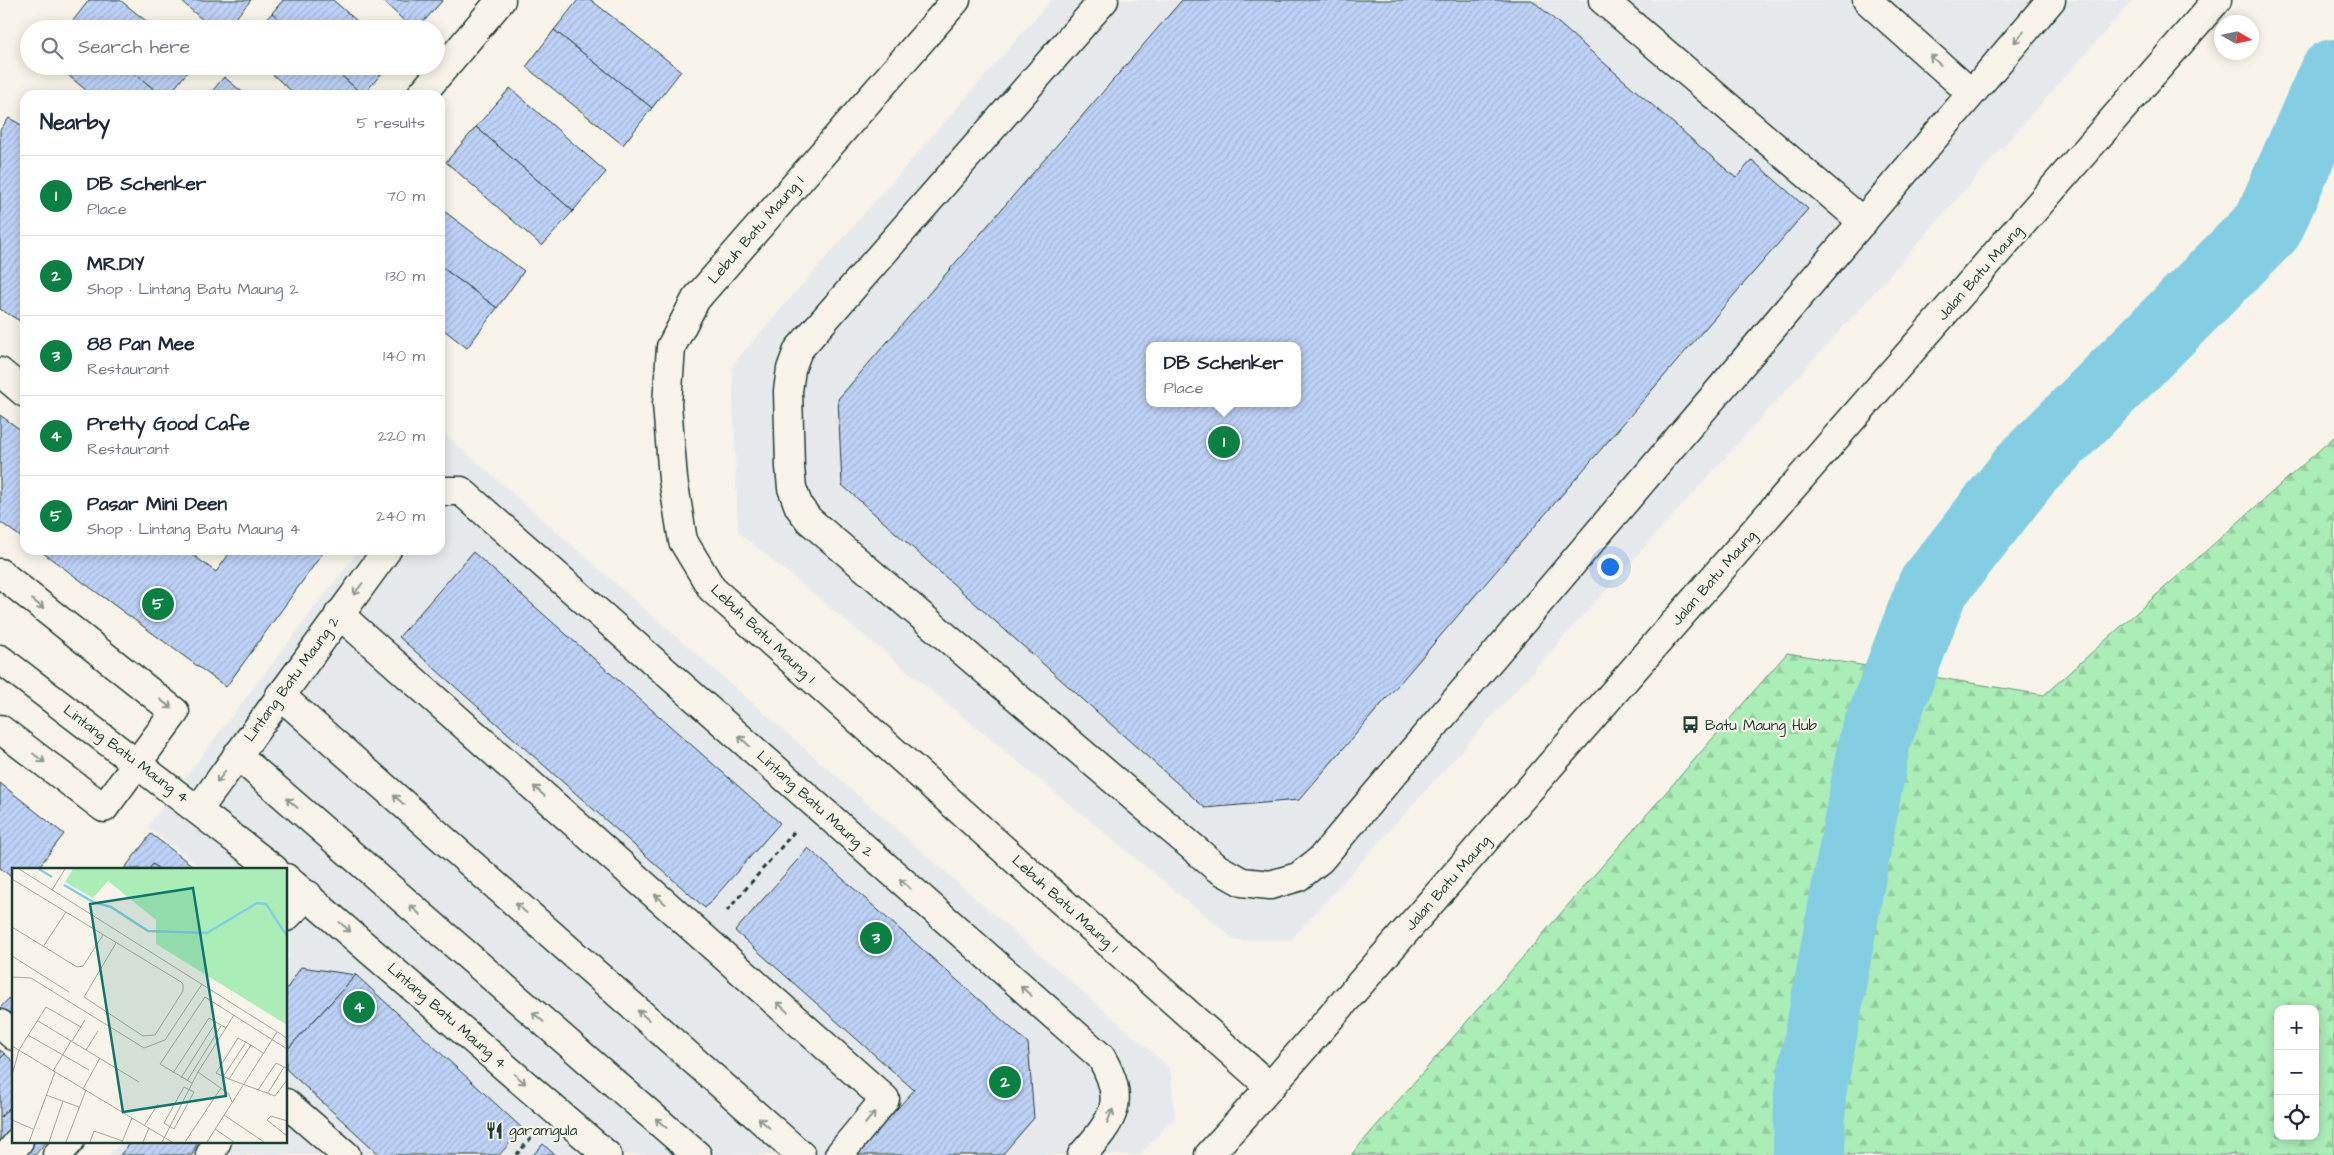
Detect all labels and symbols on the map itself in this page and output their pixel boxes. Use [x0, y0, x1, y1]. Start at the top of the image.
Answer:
north arrow [2214, 15, 2259, 60]
one-way arrow [2014, 30, 2025, 43]
one-way arrow [1928, 54, 1941, 66]
street label: Lebuh Batu Maung 1 [703, 171, 810, 289]
street label: Jalan Batu Maung [1933, 221, 2028, 326]
pin: 1 [1208, 423, 1240, 461]
street label: Jalan Batu Maung [1667, 526, 1762, 631]
your location [1597, 554, 1623, 580]
street label: Lebuh Batu Maung 1 [705, 580, 820, 689]
one-way arrow [353, 582, 363, 596]
pin: 5 [142, 585, 174, 623]
one-way arrow [31, 598, 44, 609]
street label: Lintang Batu Maung 2 [239, 612, 346, 747]
one-way arrow [159, 699, 172, 710]
street label: Lintang Batu Maung 4 [58, 700, 193, 809]
bus stop icon: Batu Maung Hub [1681, 715, 1701, 735]
place label: Batu Maung Hub [1705, 715, 1818, 737]
one-way arrow [737, 735, 750, 747]
street label: Lintang Batu Maung 2 [751, 746, 878, 863]
one-way arrow [32, 753, 46, 763]
one-way arrow [216, 770, 226, 784]
one-way arrow [533, 786, 546, 797]
one-way arrow [392, 794, 405, 806]
one-way arrow [286, 798, 299, 809]
street label: Jalan Batu Maung [1401, 831, 1496, 936]
street label: Lebuh Batu Maung 1 [1006, 850, 1123, 958]
inset map [12, 868, 288, 1142]
one-way arrow [898, 878, 911, 889]
one-way arrow [654, 894, 667, 905]
one-way arrow [514, 902, 527, 914]
one-way arrow [409, 904, 422, 916]
pin: 3 [860, 919, 892, 957]
one-way arrow [338, 921, 351, 932]
street label: Lintang Batu Maung 4 [382, 958, 511, 1075]
one-way arrow [1020, 985, 1033, 997]
pin: 4 [343, 988, 375, 1026]
one-way arrow [775, 1002, 788, 1013]
one-way arrow [636, 1009, 649, 1021]
one-way arrow [532, 1011, 545, 1022]
pin: 2 [989, 1063, 1021, 1101]
one-way arrow [513, 1074, 526, 1085]
one-way arrow [1106, 1109, 1116, 1124]
one-way arrow [864, 1111, 876, 1124]
one-way arrow [654, 1117, 667, 1129]
one-way arrow [758, 1117, 771, 1129]
restaurant icon: garamgula [485, 1120, 505, 1140]
place label: garamgula [509, 1120, 578, 1142]

